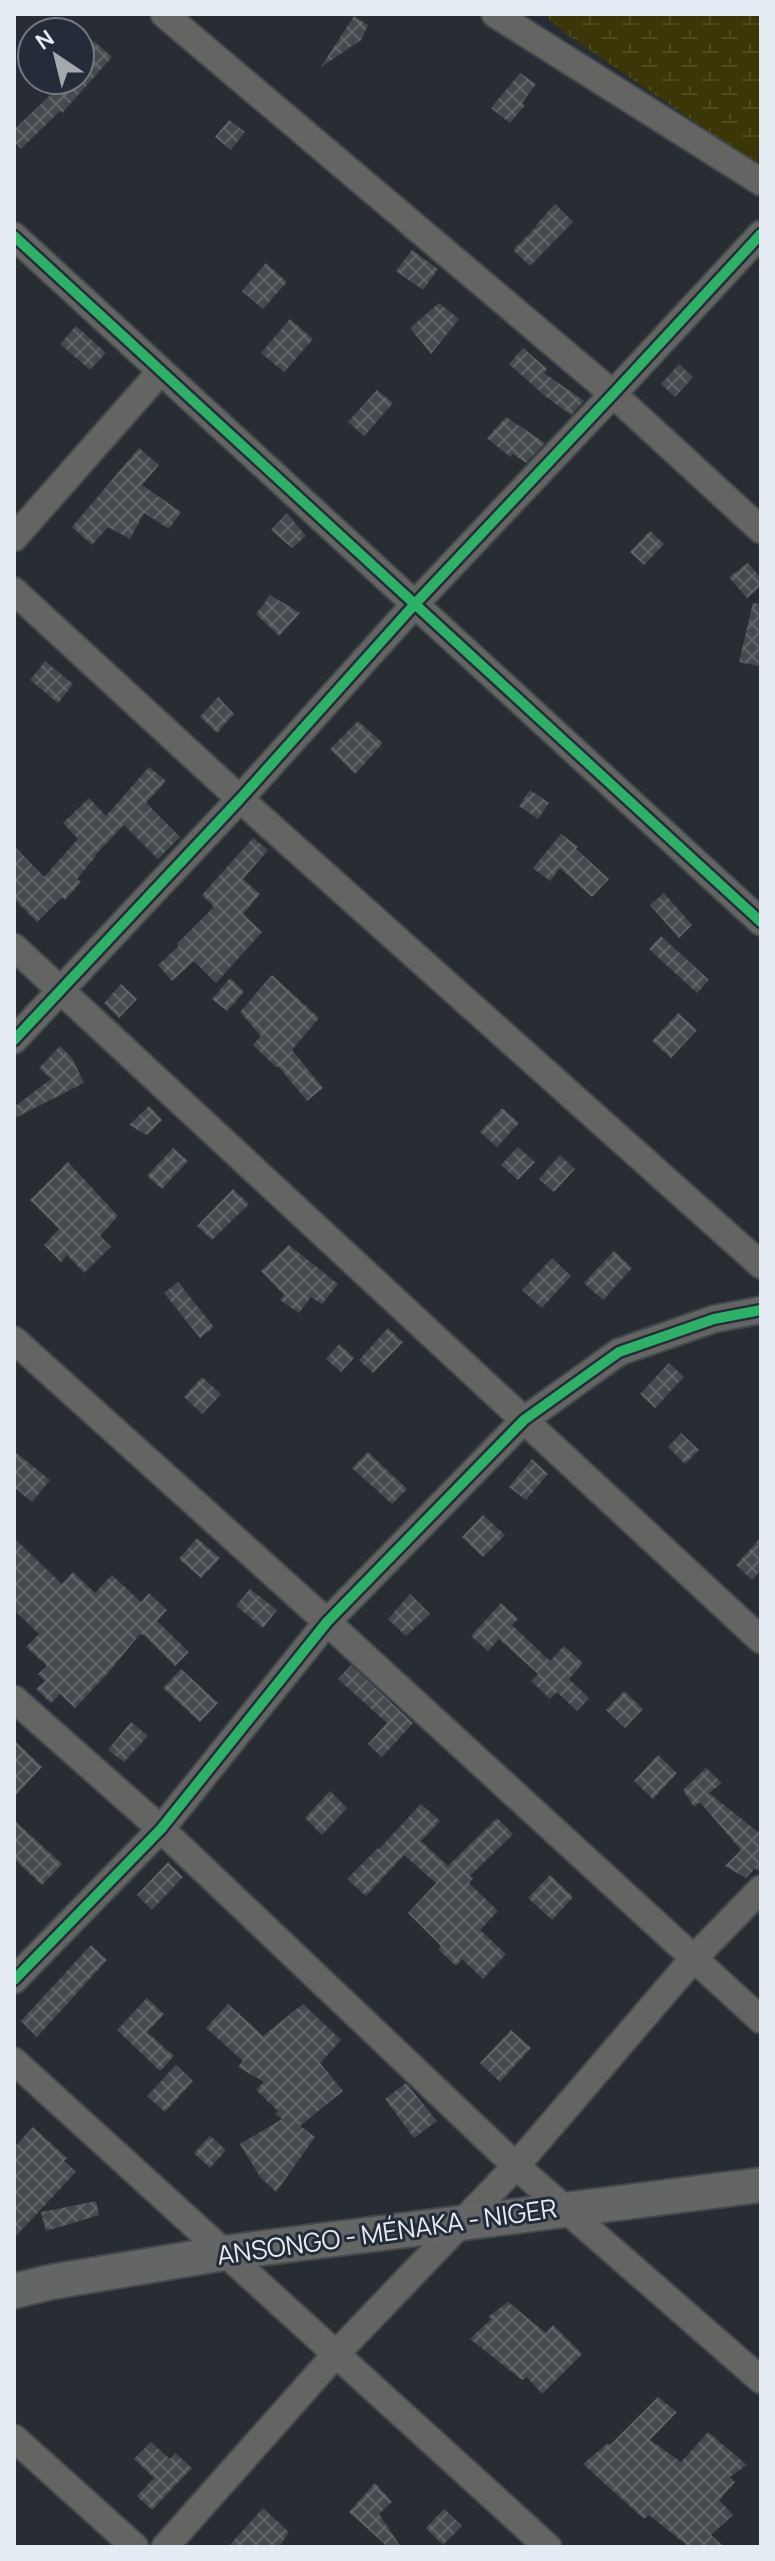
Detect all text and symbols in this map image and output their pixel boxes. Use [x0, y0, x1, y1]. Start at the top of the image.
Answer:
north arrow [16, 16, 96, 96]
text: N [29, 23, 60, 56]
street label: ANSONGO - MÉNAKA - NIGER [215, 2189, 559, 2273]

